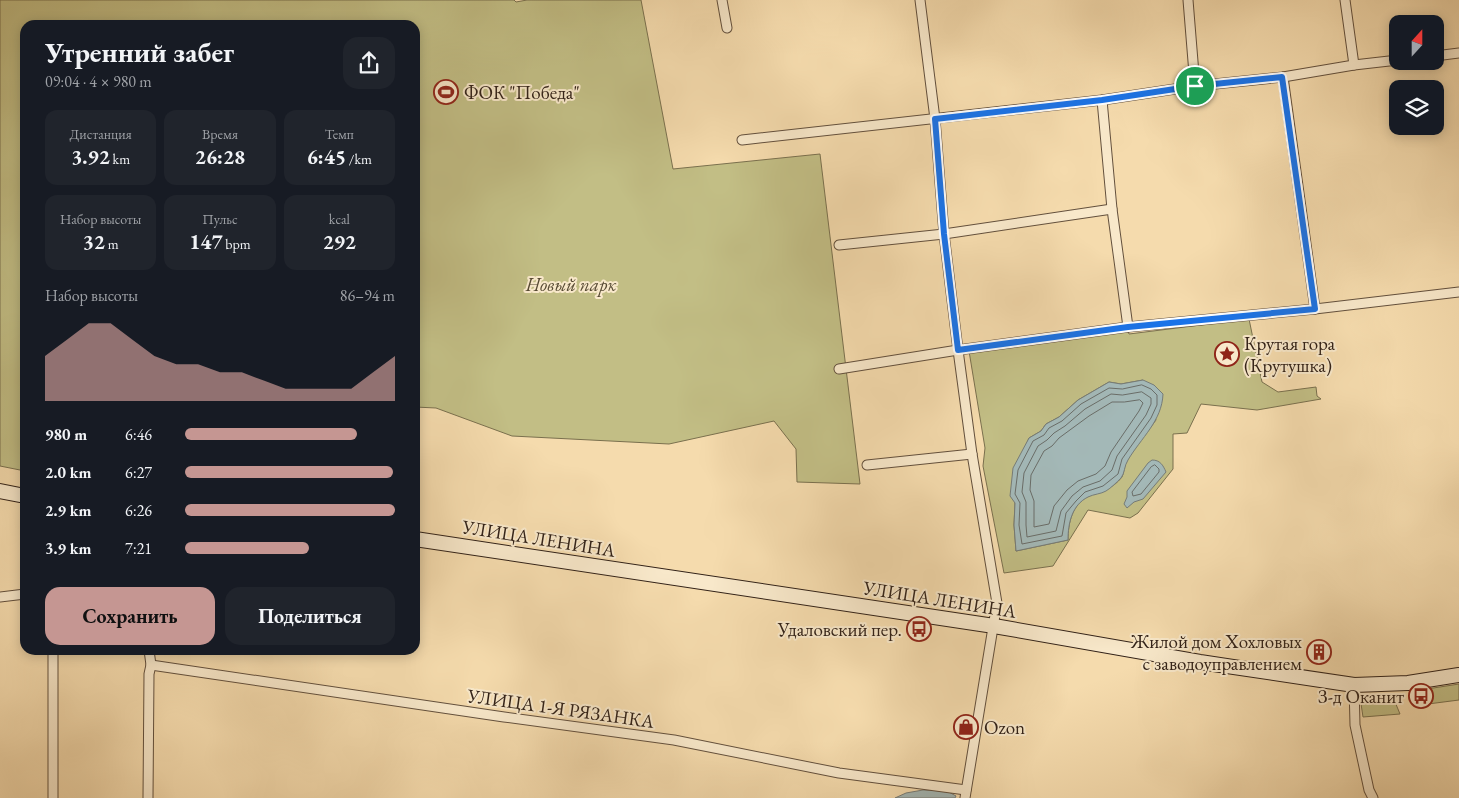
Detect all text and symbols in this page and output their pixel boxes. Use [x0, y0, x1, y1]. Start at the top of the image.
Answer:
north arrow [1389, 15, 1444, 70]
map controls [1389, 15, 1444, 135]
text: Утренний забег [45, 34, 234, 70]
button: share [343, 37, 395, 89]
pin [1174, 65, 1216, 107]
text: 09:04 · 4 × 980 m [45, 71, 152, 92]
icon: arrive [1181, 72, 1209, 100]
sports icon: ФОК "Победа" [433, 79, 459, 105]
place label: ФОК "Победа" [464, 80, 580, 105]
button: layers [1389, 80, 1444, 135]
text: Дистанция [69, 125, 132, 143]
text: Время [202, 125, 238, 143]
text: Темп [325, 125, 354, 143]
text: 3.92 [71, 143, 110, 170]
text: 26:28 [195, 143, 245, 170]
text: 6:45 [307, 143, 346, 170]
text: km [110, 150, 130, 168]
text: /km [346, 150, 372, 168]
text: Набор высоты [60, 210, 141, 228]
text: Пульс [202, 210, 238, 228]
text: kcal [329, 210, 350, 228]
text: 32 [83, 228, 105, 255]
text: 147 [189, 228, 223, 255]
text: 292 [323, 228, 356, 255]
text: m [105, 235, 119, 253]
text: bpm [223, 235, 251, 253]
park label: Новый парк [525, 272, 617, 297]
text: Набор высоты [45, 285, 138, 306]
text: 86–94 m [340, 285, 395, 306]
place label: Крутая гора (Крутушка) [1244, 331, 1336, 378]
place icon: Крутая гора (Крутушка) [1214, 341, 1240, 367]
text: 980 m [45, 424, 87, 445]
text: 6:46 [125, 424, 152, 445]
text: 2.0 km [45, 462, 91, 483]
text: 6:27 [125, 462, 152, 483]
text: 2.9 km [45, 500, 91, 521]
text: 6:26 [125, 500, 152, 521]
street label: УЛИЦА ЛЕНИНА [460, 514, 618, 563]
text: 3.9 km [45, 538, 91, 559]
text: 7:21 [125, 538, 152, 559]
street label: УЛИЦА ЛЕНИНА [861, 575, 1019, 624]
button: Сохранить [45, 587, 215, 645]
button: Поделиться [225, 587, 395, 645]
bus stop icon: Удаловский пер. [906, 616, 932, 642]
place label: Удаловский пер. [777, 617, 902, 642]
place label: Жилой дом Хохловых с заводоуправлением [1130, 629, 1303, 676]
building icon: Жилой дом Хохловых с заводоуправлением [1306, 639, 1332, 665]
street label: УЛИЦА 1-Я РЯЗАНКА [465, 683, 657, 734]
bus stop icon: З-д Оканит [1408, 683, 1434, 709]
place label: З-д Оканит [1318, 684, 1404, 709]
shop icon: Ozon [953, 714, 979, 740]
place label: Ozon [984, 715, 1025, 740]

